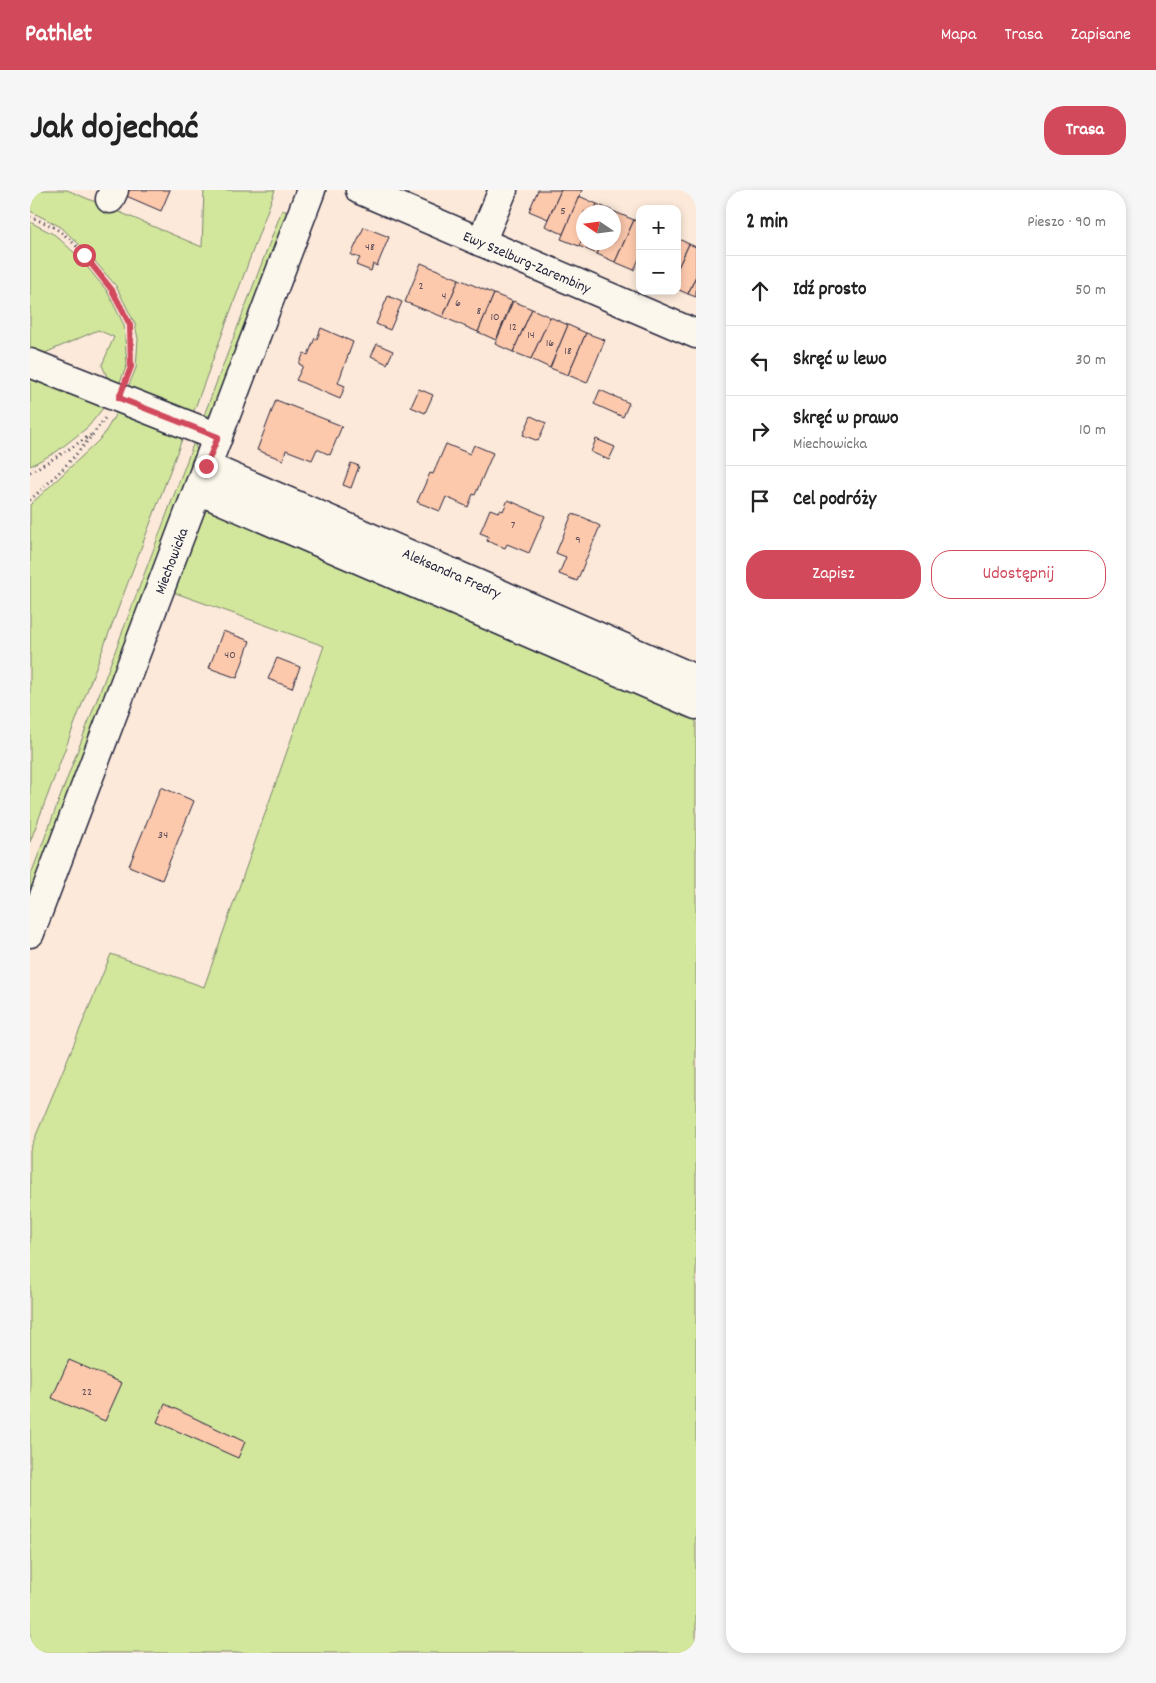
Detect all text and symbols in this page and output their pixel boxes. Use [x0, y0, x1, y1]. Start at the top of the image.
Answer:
text: Pathlet [25, 18, 92, 52]
text: Mapa [941, 23, 976, 48]
text: Trasa [1004, 23, 1043, 48]
text: Zapisane [1071, 23, 1131, 48]
text: Jak dojechać [30, 105, 199, 155]
button: Trasa [1044, 106, 1126, 155]
house number: 5 [560, 203, 566, 220]
north arrow [576, 205, 621, 250]
map controls [636, 205, 681, 295]
button: + [636, 205, 681, 250]
text: 2 min [746, 208, 788, 238]
text: Pieszo · 90 m [1027, 211, 1106, 234]
street label: Ewy Szelburg-Zarembiny [459, 226, 595, 301]
house number: 48 [365, 239, 375, 256]
route start [73, 244, 96, 267]
button: − [636, 250, 681, 295]
icon: ahead [746, 277, 774, 305]
text: Idź prosto [793, 277, 866, 304]
house number: 2 [418, 278, 424, 295]
text: 50 m [1075, 279, 1106, 302]
house number: 4 [442, 288, 447, 305]
house number: 6 [455, 295, 461, 312]
house number: 8 [477, 303, 482, 320]
house number: 10 [490, 309, 500, 326]
house number: 12 [509, 319, 517, 336]
house number: 14 [527, 327, 535, 344]
house number: 16 [546, 335, 554, 352]
house number: 18 [564, 343, 572, 360]
icon: left [746, 347, 774, 375]
text: Skręć w lewo [793, 347, 887, 374]
text: 30 m [1076, 349, 1106, 372]
text: Skręć w prawo [793, 406, 899, 433]
icon: right [746, 417, 774, 445]
text: 10 m [1079, 419, 1106, 442]
text: Miechowicka [793, 433, 867, 456]
route end [195, 455, 218, 478]
icon: arrive [746, 487, 774, 515]
text: Cel podróży [793, 487, 876, 514]
house number: 7 [511, 517, 516, 534]
street label: Miechowicka [150, 524, 196, 598]
house number: 9 [575, 532, 581, 549]
street label: Aleksandra Fredry [398, 544, 505, 606]
button: Zapisz [746, 550, 921, 599]
button: Udostępnij [931, 550, 1106, 599]
house number: 40 [224, 647, 236, 664]
house number: 34 [158, 827, 168, 844]
house number: 22 [82, 1384, 92, 1401]

